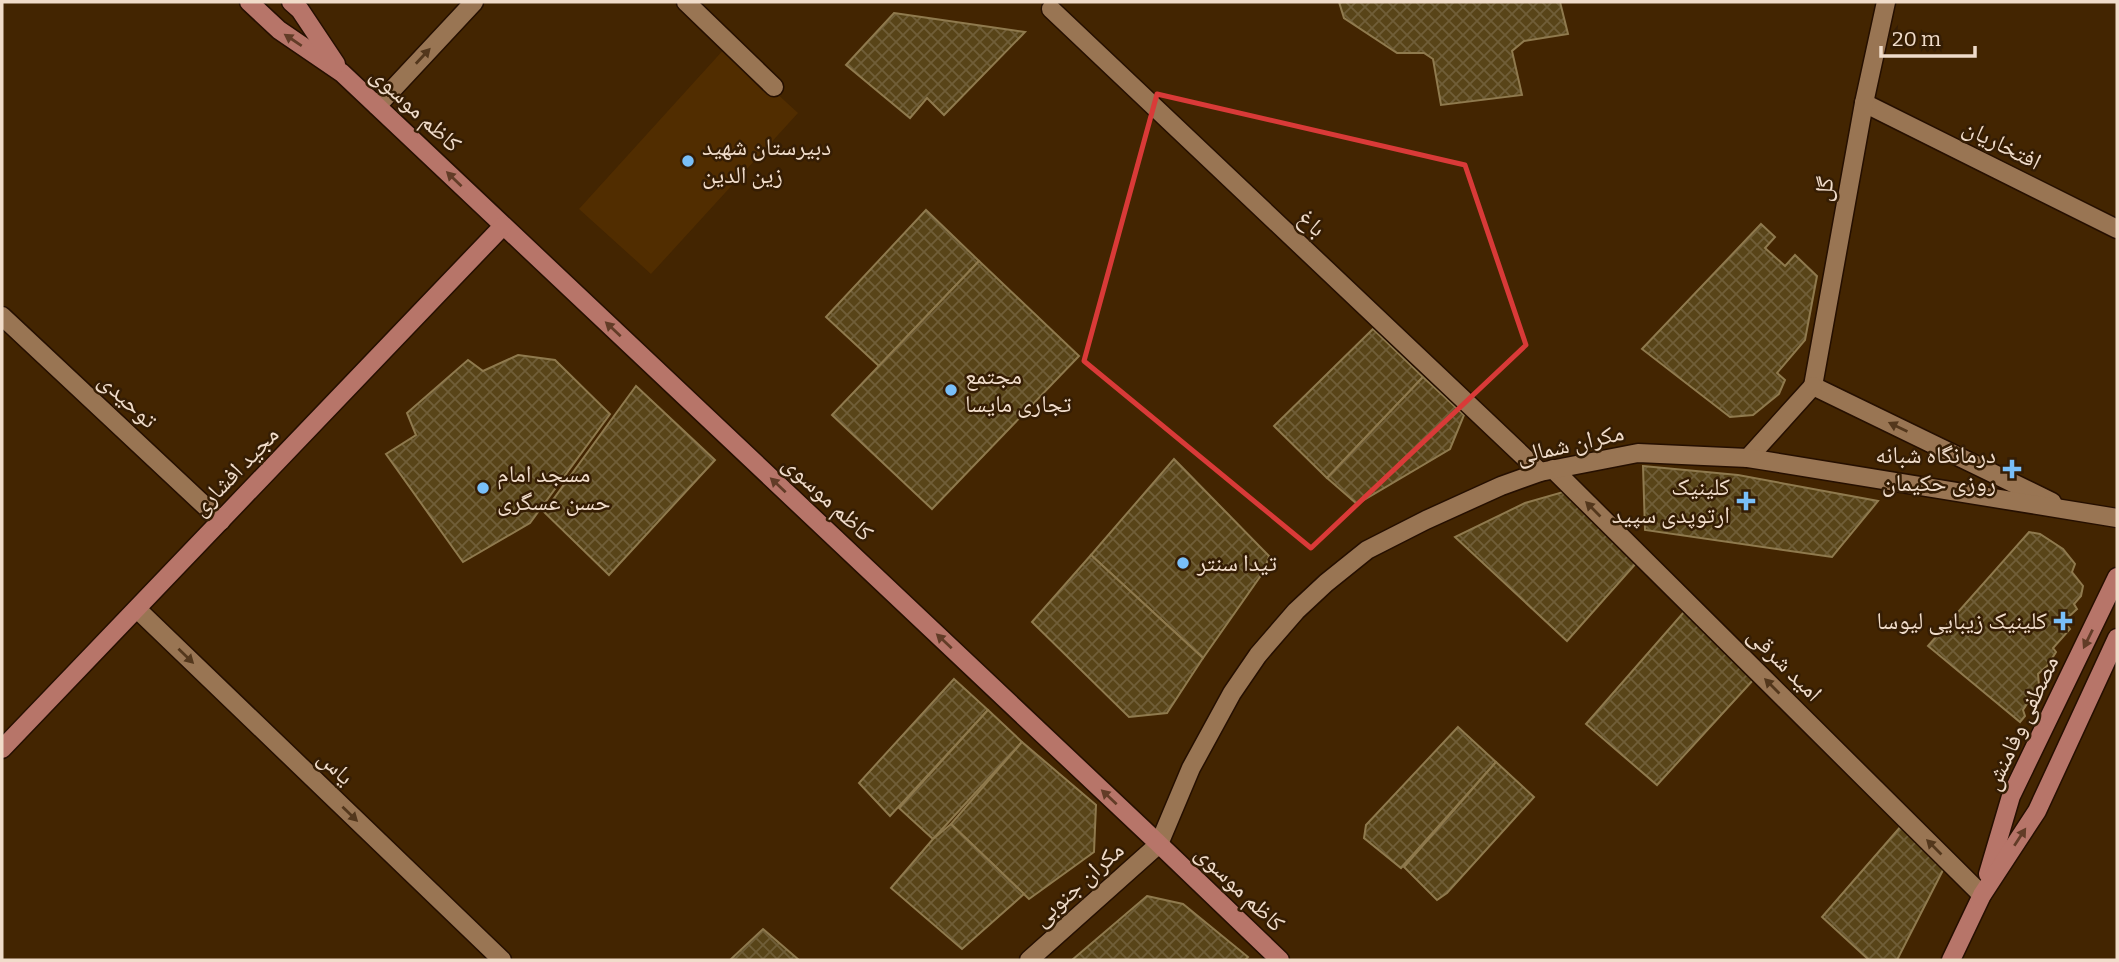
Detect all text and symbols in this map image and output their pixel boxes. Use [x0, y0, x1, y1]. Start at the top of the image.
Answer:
scale bar [1881, 14, 1976, 58]
text: 20 m [1892, 26, 1941, 52]
one-way arrow [284, 34, 303, 47]
one-way arrow [415, 48, 431, 65]
street label: کاظم موسوی [364, 60, 467, 159]
street label: افتخاریان [1958, 112, 2046, 176]
place label: دبیرستان شهید زین الدین [702, 133, 831, 189]
marker: دبیرستان شهید زین الدین [680, 153, 696, 169]
one-way arrow [446, 172, 463, 188]
street label: گل [1808, 175, 1840, 203]
street label: باغ [1292, 203, 1331, 243]
one-way arrow [604, 321, 621, 337]
place label: مجتمع تجاری مايسا [965, 362, 1071, 418]
street label: توحیدی [93, 366, 163, 434]
marker: مجتمع تجاری مايسا [943, 382, 959, 398]
street label: مکران شمالی [1513, 418, 1627, 470]
street label: مجید افشاری [185, 420, 285, 522]
one-way arrow [1888, 422, 1908, 433]
place label: درمانگاه شبانه روزی حکیمان [1875, 441, 1996, 497]
street label: کاظم موسوی [776, 449, 879, 548]
marker: درمانگاه شبانه روزی حکیمان [2002, 459, 2022, 479]
place label: مسجد امام حسن عسگری [497, 460, 611, 516]
place label: کلینیک ارتوپدی سپید [1612, 473, 1730, 529]
one-way arrow [769, 477, 787, 493]
marker: مسجد امام حسن عسگری [475, 480, 491, 496]
marker: کلینیک ارتوپدی سپید [1736, 491, 1756, 511]
one-way arrow [1586, 501, 1602, 518]
place label: تیدا سنتر [1196, 549, 1277, 577]
marker: تیدا سنتر [1175, 555, 1191, 571]
place label: کلینیک زیبایی لیوسا [1877, 607, 2047, 635]
marker: کلینیک زیبایی لیوسا [2053, 611, 2073, 631]
street label: امید شرقی [1742, 621, 1828, 707]
one-way arrow [2082, 629, 2093, 649]
one-way arrow [935, 633, 953, 649]
one-way arrow [177, 647, 194, 663]
street label: مصطفی وفامنش [1978, 651, 2064, 795]
one-way arrow [1764, 678, 1781, 695]
street label: یاس [312, 744, 360, 790]
one-way arrow [1101, 789, 1118, 805]
one-way arrow [341, 805, 358, 821]
one-way arrow [2013, 828, 2026, 847]
street label: مکران جنوبی [1027, 836, 1129, 932]
street label: کاظم موسوی [1188, 839, 1291, 939]
one-way arrow [1926, 839, 1943, 855]

